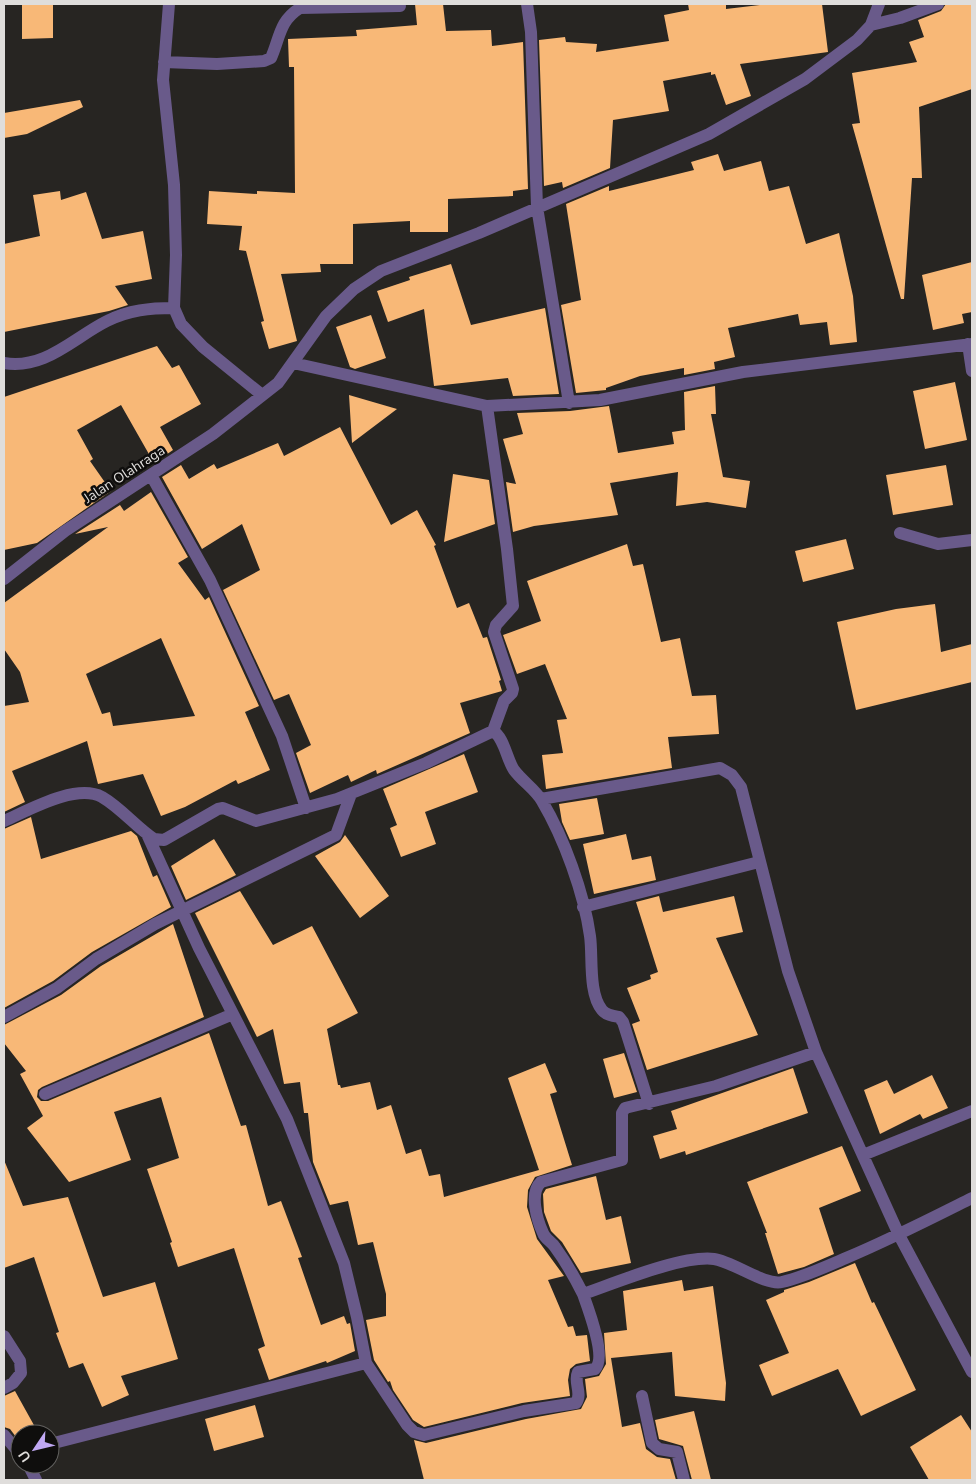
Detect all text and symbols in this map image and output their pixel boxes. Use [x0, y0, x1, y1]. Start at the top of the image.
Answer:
street label: Jalan Olahraga [79, 441, 169, 508]
north arrow [10, 1424, 60, 1474]
text: U [14, 1446, 36, 1466]

